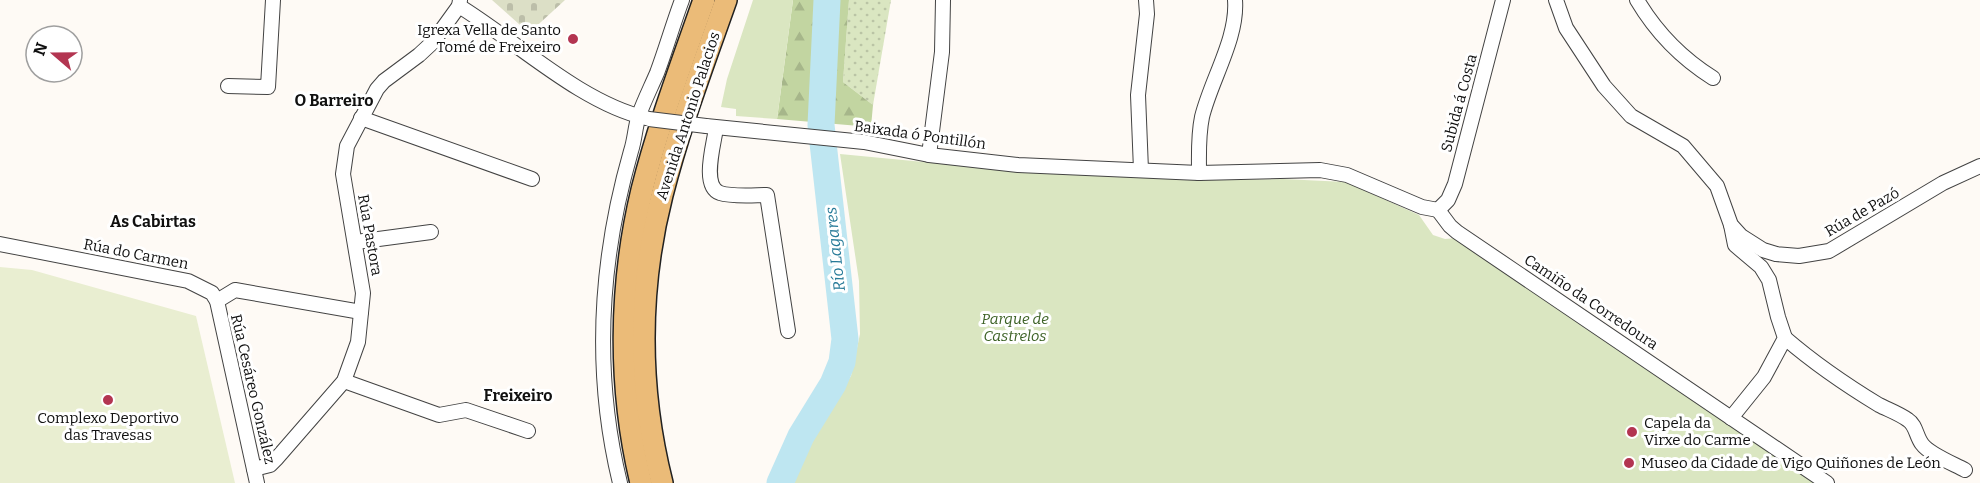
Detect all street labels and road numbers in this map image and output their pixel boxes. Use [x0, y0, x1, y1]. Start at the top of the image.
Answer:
street label: Avenida Antonio Palacios [652, 30, 724, 202]
street label: Subida á Costa [1437, 52, 1481, 154]
street label: Baixada ó Pontillón [853, 117, 987, 153]
street label: Rúa de Pazó [1822, 183, 1902, 241]
street label: Rúa Pastora [354, 193, 386, 277]
street label: Rúa do Carmen [82, 235, 191, 273]
street label: Camiño da Corredoura [1521, 251, 1661, 353]
street label: Rúa Cesáreo González [227, 312, 279, 466]

